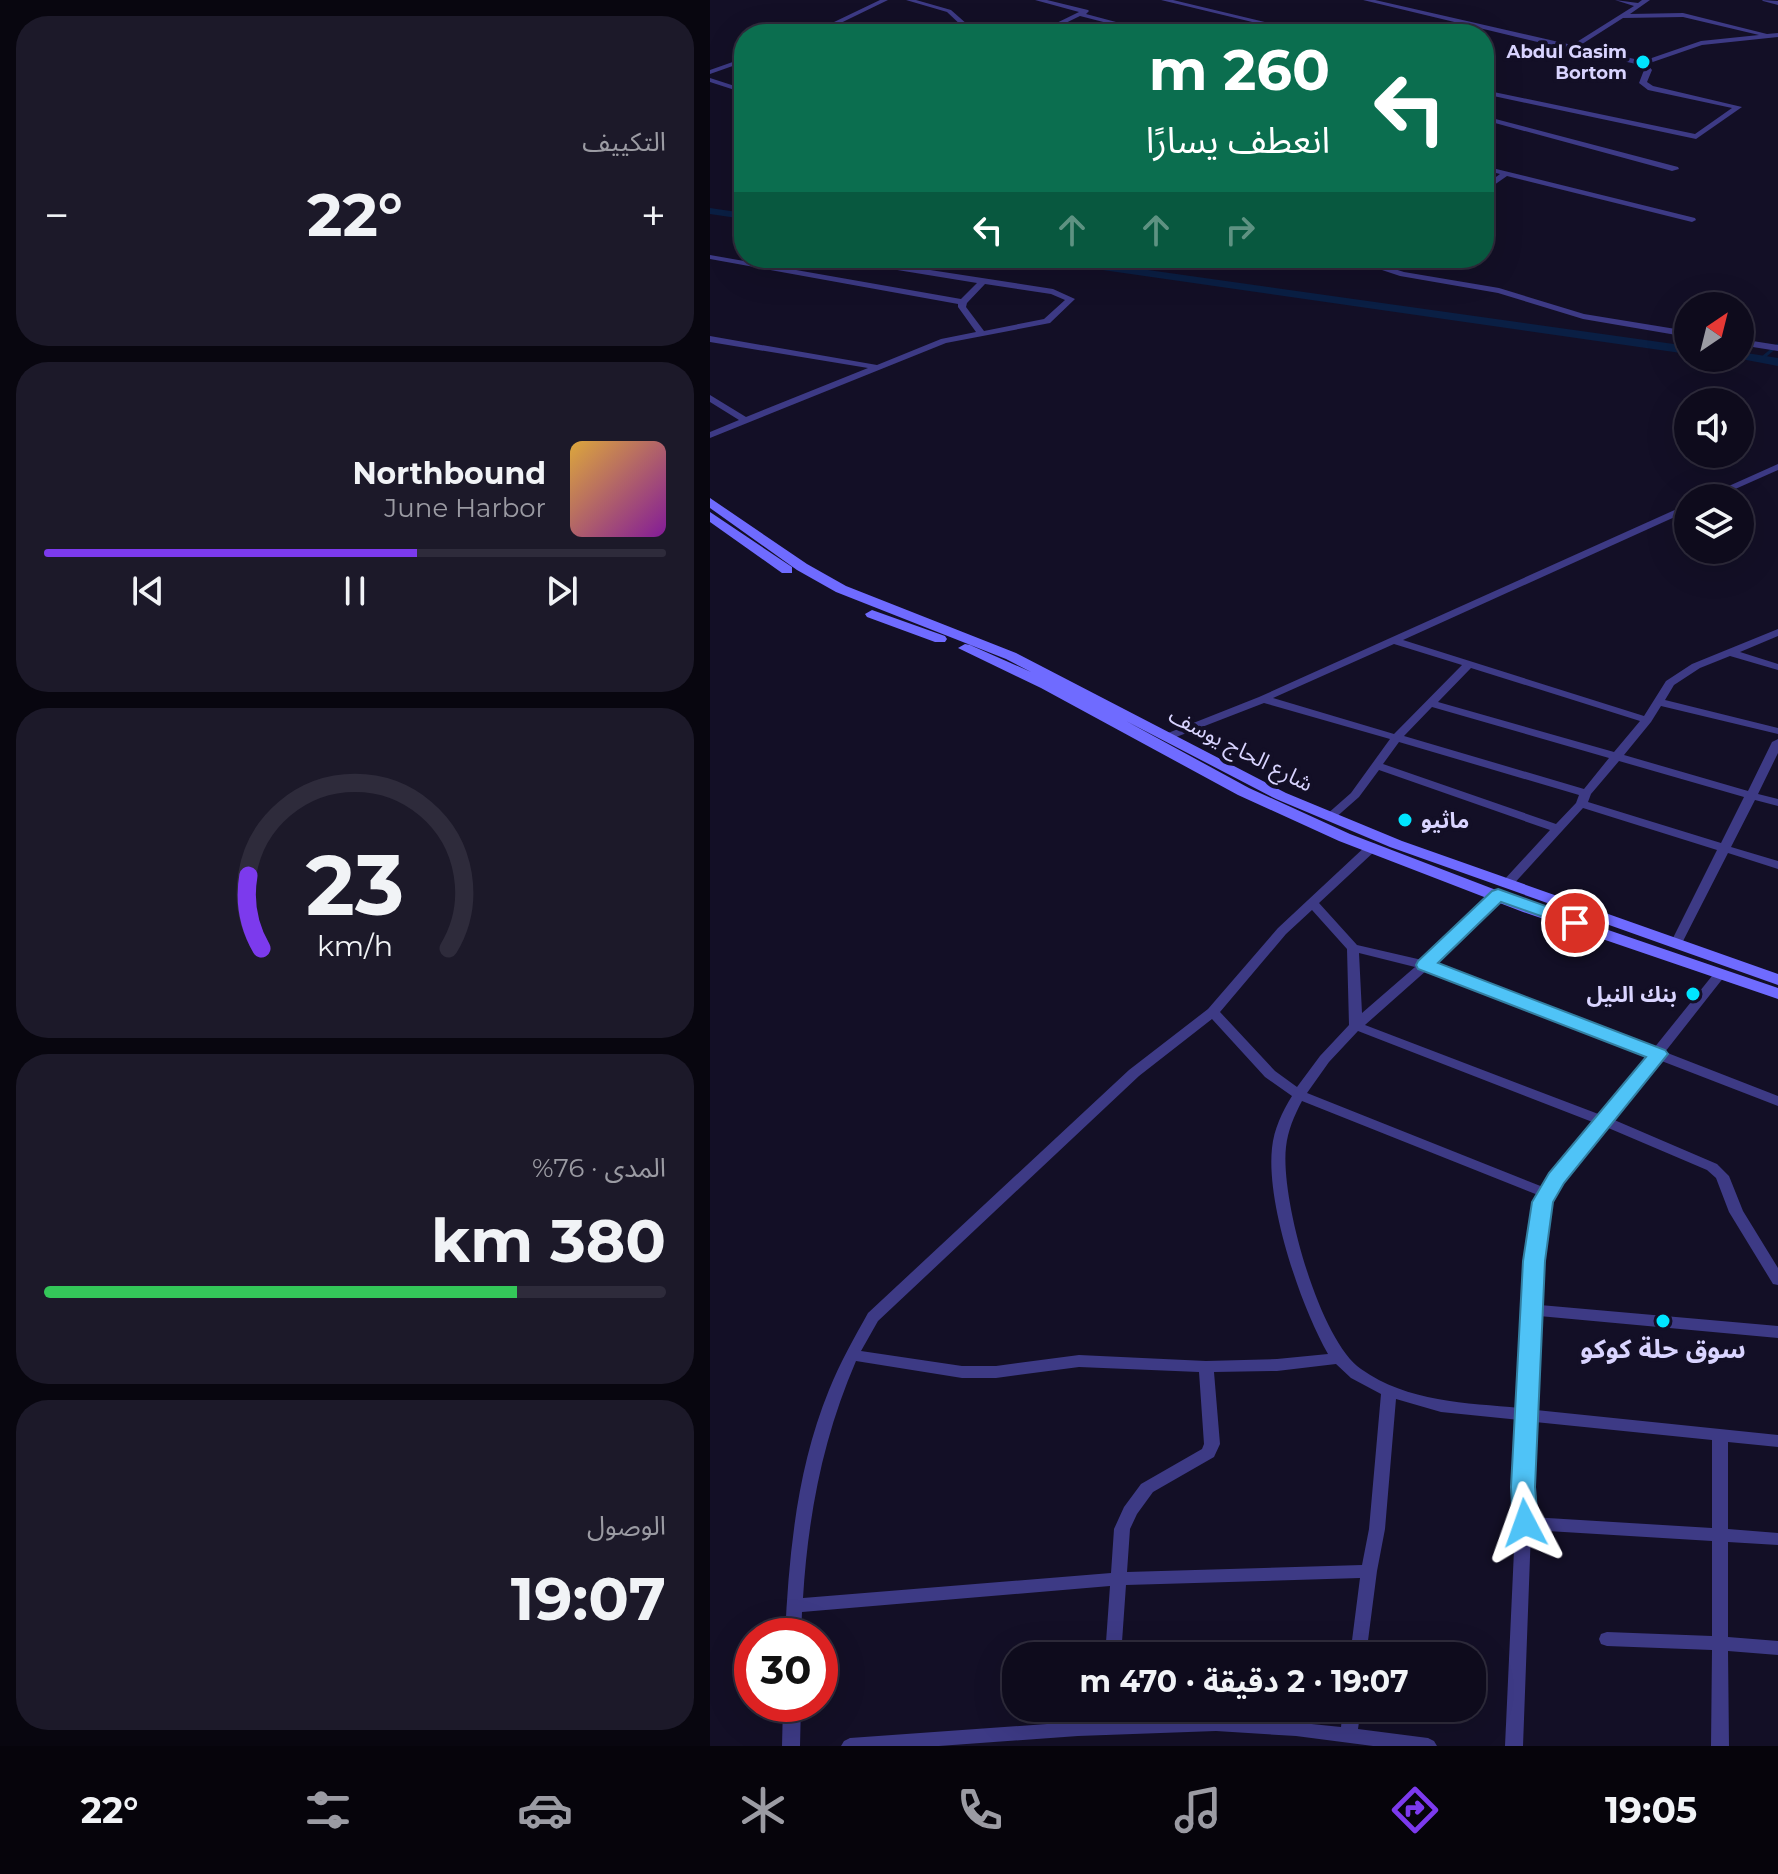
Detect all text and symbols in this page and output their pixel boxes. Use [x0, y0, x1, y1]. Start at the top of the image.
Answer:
text: 260 m [1149, 36, 1330, 104]
place label: Abdul Gasim Bortom [1506, 41, 1627, 84]
marker: Abdul Gasim Bortom [1634, 53, 1652, 71]
icon: left [1358, 56, 1462, 160]
text: انعطف يسارًا [1146, 118, 1330, 162]
text: التكييف [582, 126, 666, 158]
text: 22° [307, 178, 403, 251]
text: − [44, 188, 69, 242]
text: + [641, 188, 666, 242]
icon: left [966, 208, 1010, 252]
icon: ahead [1050, 208, 1094, 252]
icon: ahead [1134, 208, 1178, 252]
icon: right [1218, 208, 1262, 252]
north arrow [1674, 292, 1754, 372]
map controls [1674, 292, 1754, 564]
button: sound [1674, 388, 1754, 468]
text: Northbound [352, 455, 546, 492]
button: layers [1674, 484, 1754, 564]
text: June Harbor [384, 492, 546, 524]
icon: previous [126, 569, 170, 613]
icon: pause [333, 569, 377, 613]
icon: next [540, 569, 584, 613]
street label: شارع الحاج يوسف [1163, 702, 1317, 800]
place label: ماثيو [1421, 807, 1469, 834]
marker: ماثيو [1396, 811, 1414, 829]
text: 23 [306, 834, 404, 936]
pin [1541, 889, 1609, 957]
icon: arrive [1553, 901, 1597, 945]
text: km/h [317, 928, 393, 963]
place label: بنك النيل [1587, 981, 1677, 1008]
marker: بنك النيل [1684, 985, 1702, 1003]
text: المدى · 76% [532, 1152, 666, 1184]
text: 380 km [431, 1204, 666, 1277]
marker: سوق حلة كوكو [1654, 1312, 1672, 1330]
place label: سوق حلة كوكو [1580, 1333, 1746, 1365]
position arrow [1483, 1481, 1567, 1565]
text: الوصول [587, 1510, 666, 1542]
text: 19:07 [511, 1562, 666, 1635]
speed limit sign: 30 [734, 1618, 838, 1722]
text: 19:07 · 2 دقيقة · 470 m [1079, 1663, 1409, 1700]
icon: filters [300, 1782, 356, 1838]
icon: car [517, 1782, 573, 1838]
icon: climate [735, 1782, 791, 1838]
icon: phone [952, 1782, 1008, 1838]
icon: music [1170, 1782, 1226, 1838]
icon: directions [1387, 1782, 1443, 1838]
text: 22° [81, 1788, 138, 1832]
text: 19:05 [1605, 1788, 1697, 1832]

